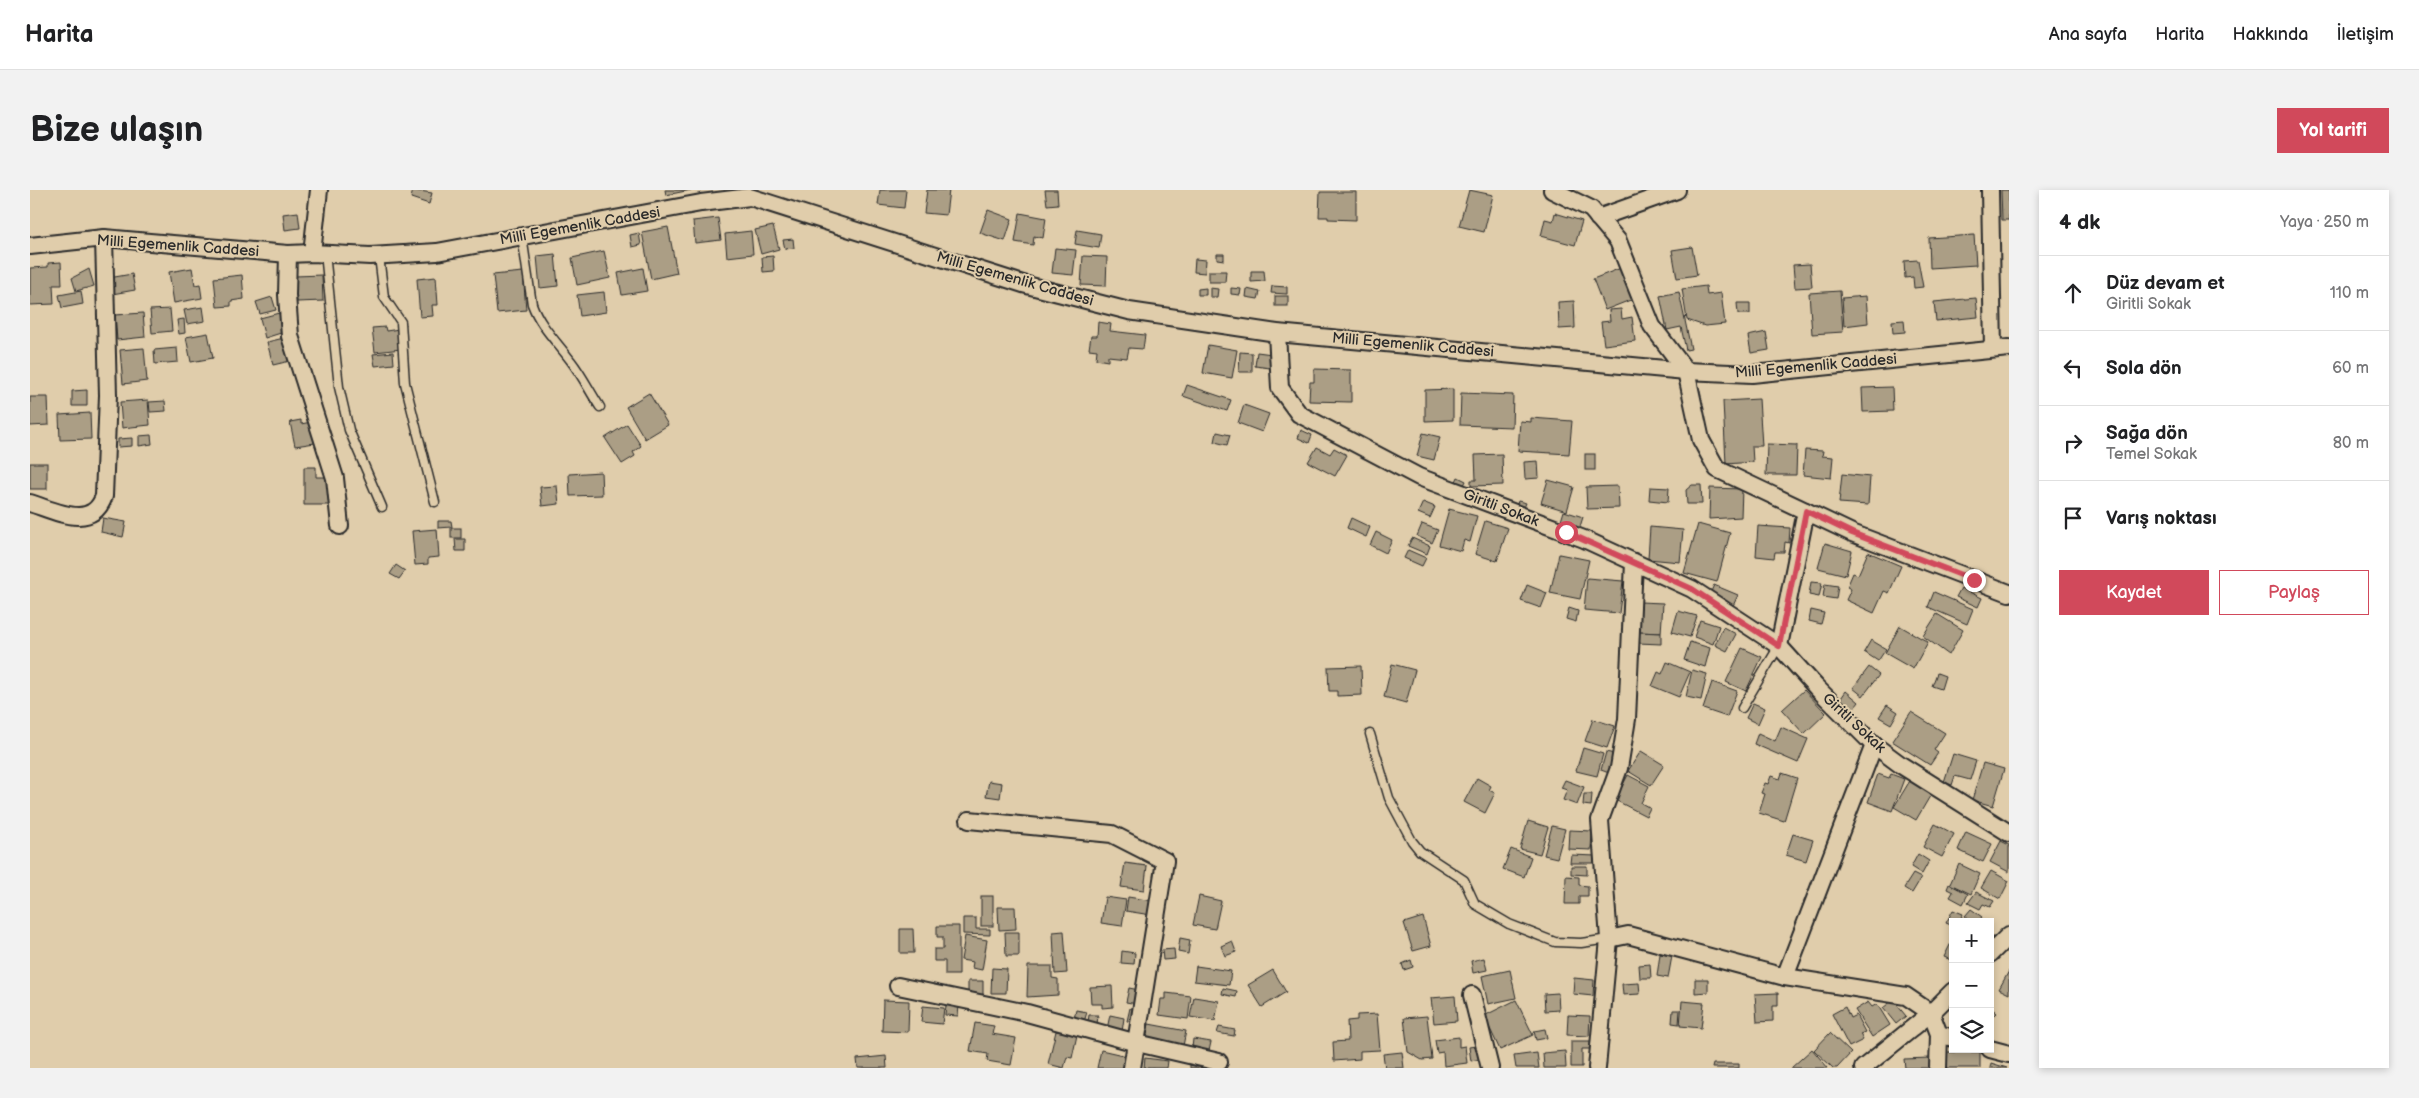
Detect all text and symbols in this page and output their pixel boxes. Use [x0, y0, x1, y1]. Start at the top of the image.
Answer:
text: Harita [25, 20, 93, 49]
text: Ana sayfa [2049, 24, 2127, 45]
text: Harita [2155, 24, 2204, 45]
text: Hakkında [2232, 24, 2308, 45]
text: İletişim [2336, 24, 2394, 45]
button: Yol tarifi [2277, 108, 2389, 153]
text: Bize ulaşın [30, 109, 203, 152]
street label: Milli Egemenlik Caddesi [498, 203, 662, 249]
text: 4 dk [2059, 210, 2100, 235]
text: Yaya · 250 m [2280, 213, 2369, 232]
street label: Milli Egemenlik Caddesi [96, 231, 260, 261]
street label: Milli Egemenlik Caddesi [934, 247, 1096, 311]
text: Düz devam et [2106, 272, 2225, 295]
icon: ahead [2059, 279, 2087, 307]
text: 110 m [2330, 284, 2369, 303]
text: Giritli Sokak [2106, 295, 2191, 314]
street label: Milli Egemenlik Caddesi [1331, 328, 1495, 362]
street label: Milli Egemenlik Caddesi [1734, 349, 1898, 383]
icon: left [2059, 354, 2087, 382]
text: Sola dön [2106, 357, 2182, 380]
text: 60 m [2332, 359, 2369, 378]
text: Sağa dön [2106, 422, 2188, 445]
icon: right [2059, 429, 2087, 457]
text: 80 m [2333, 434, 2369, 453]
text: Temel Sokak [2106, 445, 2197, 464]
street label: Giritli Sokak [1460, 485, 1542, 531]
icon: arrive [2059, 504, 2087, 532]
text: Varış noktası [2106, 507, 2217, 530]
route start [1555, 521, 1578, 544]
route end [1963, 569, 1986, 592]
button: Kaydet [2059, 570, 2209, 615]
button: Paylaş [2219, 570, 2369, 615]
street label: Giritli Sokak [1818, 689, 1890, 758]
map controls [1949, 918, 1994, 1053]
button: + [1949, 918, 1994, 963]
button: − [1949, 963, 1994, 1008]
button: layers [1949, 1008, 1994, 1053]

